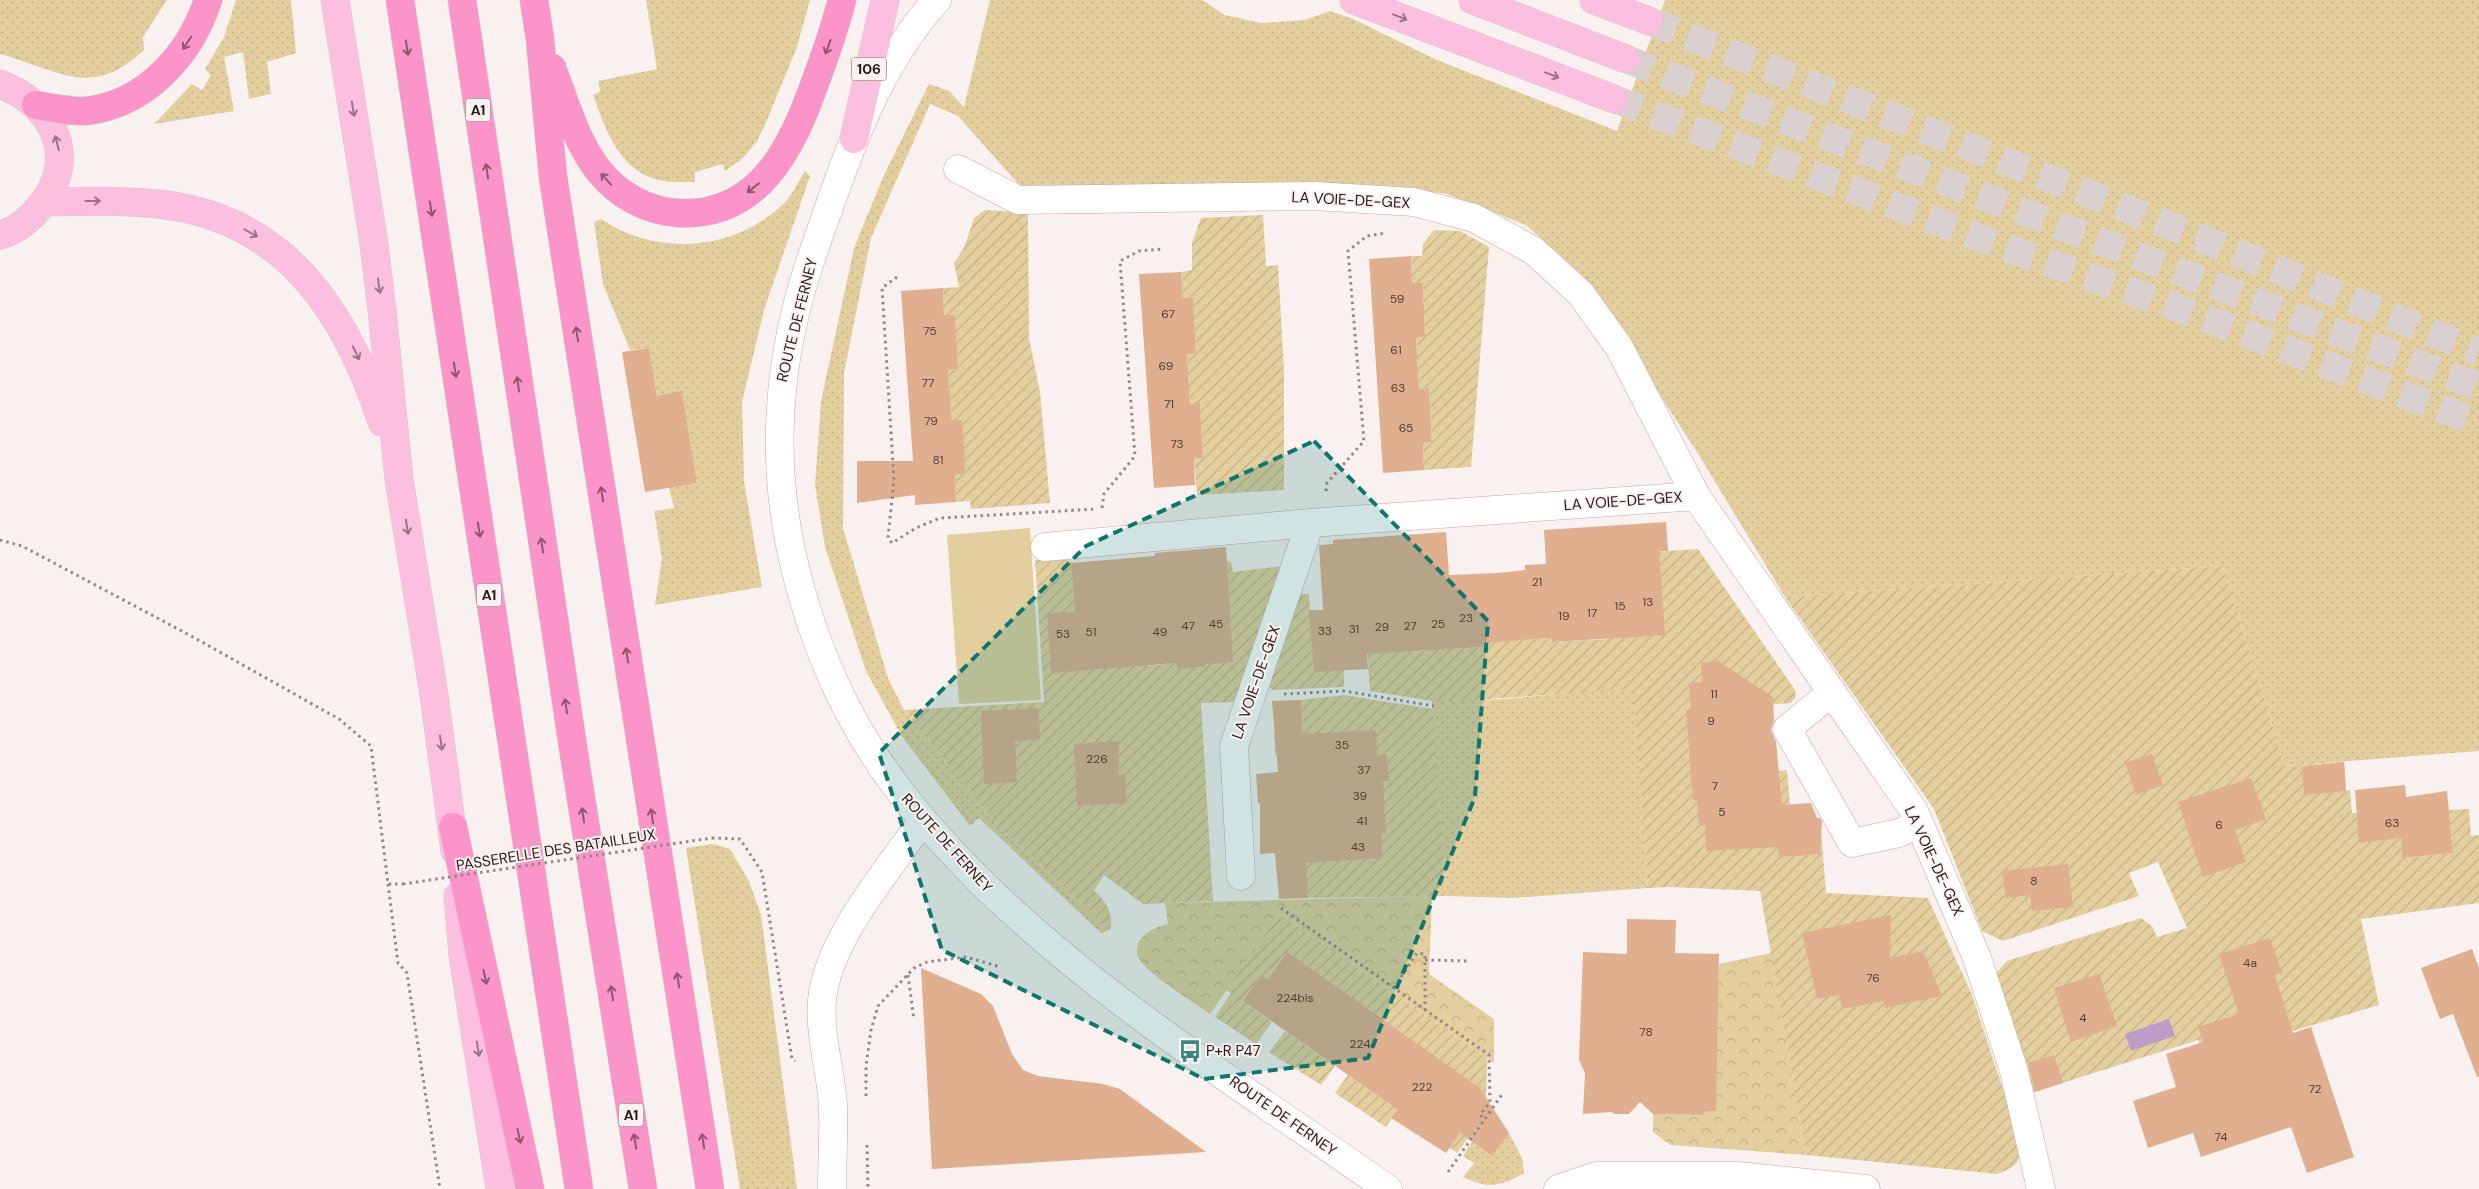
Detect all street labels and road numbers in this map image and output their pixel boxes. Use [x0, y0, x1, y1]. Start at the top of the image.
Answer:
road number: 106 [852, 58, 886, 80]
road number: A1 [466, 98, 490, 122]
street label: LA VOIE-DE-GEX [1291, 187, 1411, 213]
street label: ROUTE DE FERNEY [772, 256, 822, 384]
street label: LA VOIE-DE-GEX [1563, 487, 1683, 515]
road number: A1 [476, 584, 502, 606]
street label: LA VOIE-DE-GEX [1227, 622, 1285, 742]
street label: ROUTE DE FERNEY [897, 789, 997, 897]
street label: LA VOIE-DE-GEX [1900, 803, 1968, 919]
street label: PASSERELLE DES BATAILLEUX [455, 824, 657, 876]
street label: ROUTE DE FERNEY [1225, 1071, 1341, 1161]
road number: A1 [618, 1104, 644, 1126]

